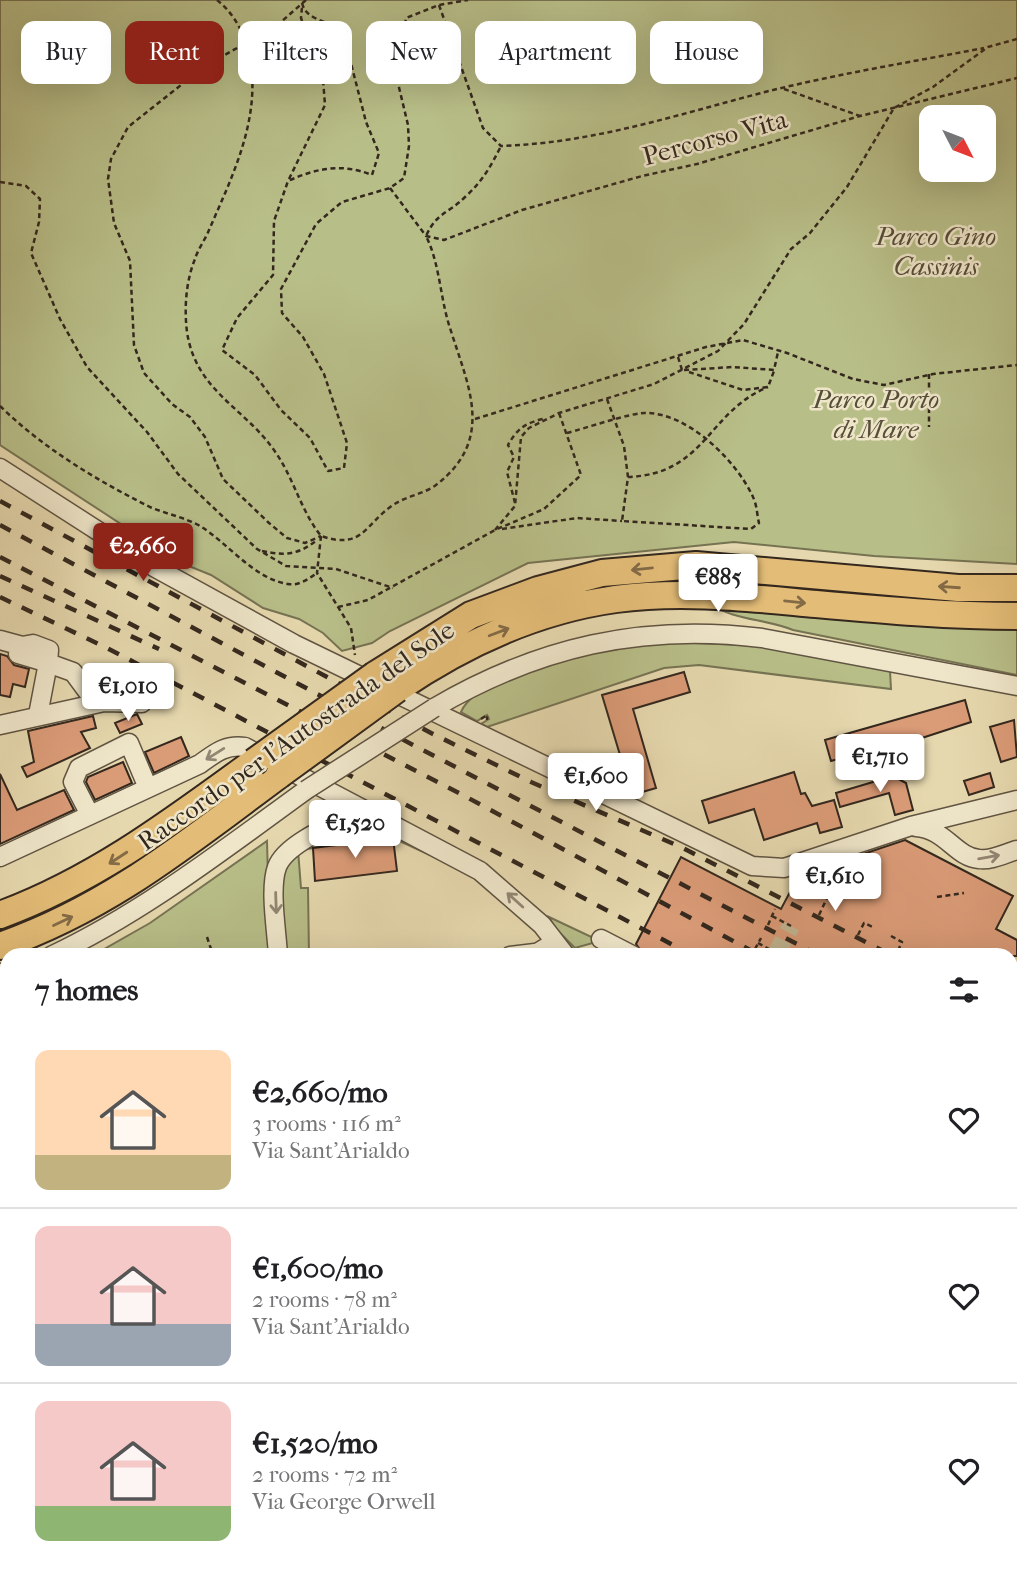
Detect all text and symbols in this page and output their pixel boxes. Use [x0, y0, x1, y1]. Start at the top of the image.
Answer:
chip: Buy [21, 21, 111, 84]
chip: Rent [125, 21, 224, 84]
chip: Filters [238, 21, 352, 84]
chip: New [366, 21, 461, 84]
chip: Apartment [475, 21, 636, 84]
chip: House [650, 21, 763, 84]
street label: Percorso Vita [639, 104, 792, 172]
north arrow [919, 105, 996, 182]
map controls [919, 105, 996, 182]
park label: Parco Gino Cassinis [875, 221, 996, 282]
park label: Parco Porto di Mare [812, 384, 939, 445]
pin: €2,660 [86, 524, 200, 583]
text: €2,660 [109, 532, 177, 559]
pin: €885 [677, 554, 759, 614]
one-way arrow [631, 562, 654, 575]
text: €885 [695, 563, 741, 590]
one-way arrow [938, 580, 961, 593]
one-way arrow [783, 596, 806, 609]
street label: Raccordo per l'Autostrada del Sole [132, 614, 460, 858]
one-way arrow [488, 625, 510, 638]
pin: €1,010 [71, 664, 185, 723]
text: €1,010 [98, 672, 158, 699]
pin: €1,710 [823, 734, 937, 794]
text: €1,710 [851, 743, 909, 770]
one-way arrow [205, 747, 225, 761]
pin: €1,600 [539, 754, 653, 813]
text: €1,600 [564, 762, 628, 789]
pin: €1,520 [298, 800, 412, 860]
text: €1,520 [325, 809, 385, 836]
one-way arrow [109, 850, 128, 865]
one-way arrow [977, 850, 1000, 863]
pin: €1,610 [778, 853, 892, 913]
text: €1,610 [805, 862, 865, 889]
one-way arrow [269, 891, 282, 914]
one-way arrow [506, 892, 524, 908]
one-way arrow [52, 914, 73, 927]
icon: filters [945, 971, 983, 1009]
text: 7 homes [35, 973, 138, 1008]
text: €2,660/mo [252, 1075, 388, 1110]
icon: home [91, 1078, 175, 1162]
icon: heart [945, 1101, 983, 1139]
text: 3 rooms · 116 m² [252, 1110, 401, 1137]
text: Via Sant'Arialdo [252, 1137, 410, 1164]
text: €1,600/mo [252, 1251, 383, 1286]
icon: home [91, 1254, 175, 1338]
icon: heart [945, 1277, 983, 1315]
text: 2 rooms · 78 m² [252, 1286, 397, 1313]
text: Via Sant'Arialdo [252, 1313, 410, 1340]
text: €1,520/mo [252, 1426, 378, 1461]
icon: home [91, 1429, 175, 1513]
icon: heart [945, 1452, 983, 1490]
text: 2 rooms · 72 m² [252, 1461, 397, 1488]
text: Via George Orwell [252, 1488, 436, 1515]

